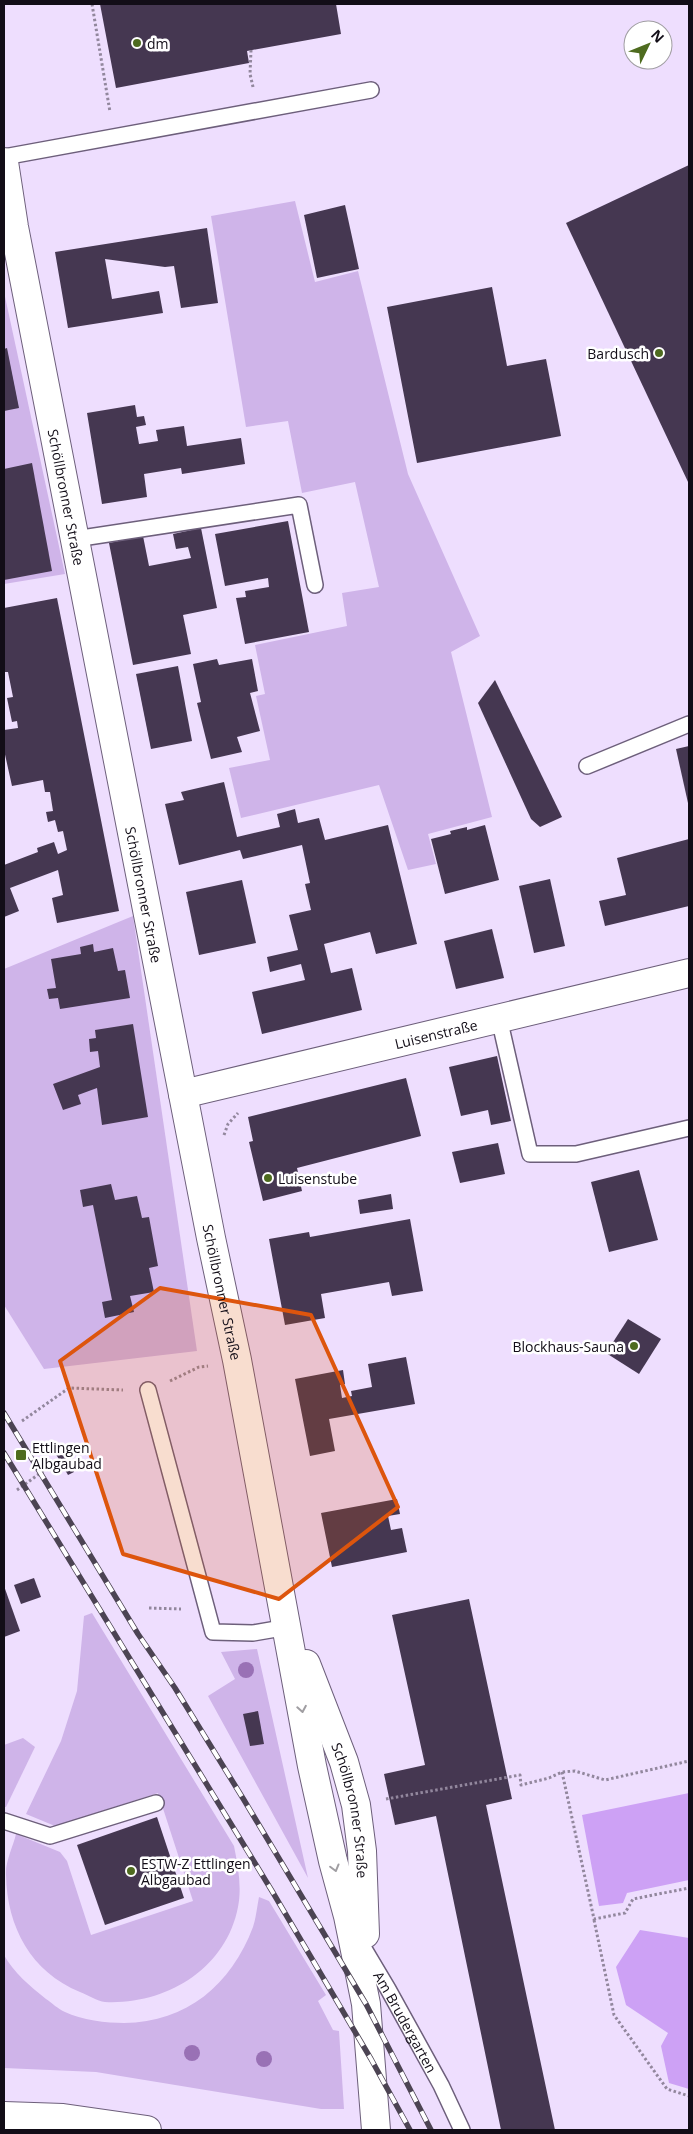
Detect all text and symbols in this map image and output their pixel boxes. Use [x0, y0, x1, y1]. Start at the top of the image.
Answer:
north arrow [623, 20, 673, 70]
text: N [647, 25, 669, 46]
place label: dm [147, 34, 169, 53]
marker: dm [131, 37, 143, 49]
place label: Bardusch [587, 344, 649, 363]
marker: Bardusch [653, 347, 665, 359]
street label: Schöllbronner Straße [44, 427, 89, 567]
street label: Schöllbronner Straße [122, 825, 167, 965]
street label: Luisenstraße [393, 1014, 479, 1053]
place label: Luisenstube [278, 1169, 357, 1188]
marker: Luisenstube [262, 1172, 274, 1184]
street label: Schöllbronner Straße [199, 1222, 246, 1362]
place label: Blockhaus-Sauna [512, 1337, 624, 1356]
marker: Blockhaus-Sauna [628, 1340, 640, 1352]
place label: Ettlingen Albgaubad [32, 1438, 102, 1473]
marker: Ettlingen Albgaubad [14, 1448, 28, 1462]
one-way arrow [297, 1705, 307, 1713]
street label: Schöllbronner Straße [328, 1740, 372, 1879]
place label: ESTW-Z Ettlingen Albgaubad [141, 1854, 251, 1889]
one-way arrow [329, 1864, 340, 1873]
marker: ESTW-Z Ettlingen Albgaubad [125, 1865, 137, 1877]
street label: Am Brudergarten [370, 1967, 442, 2076]

